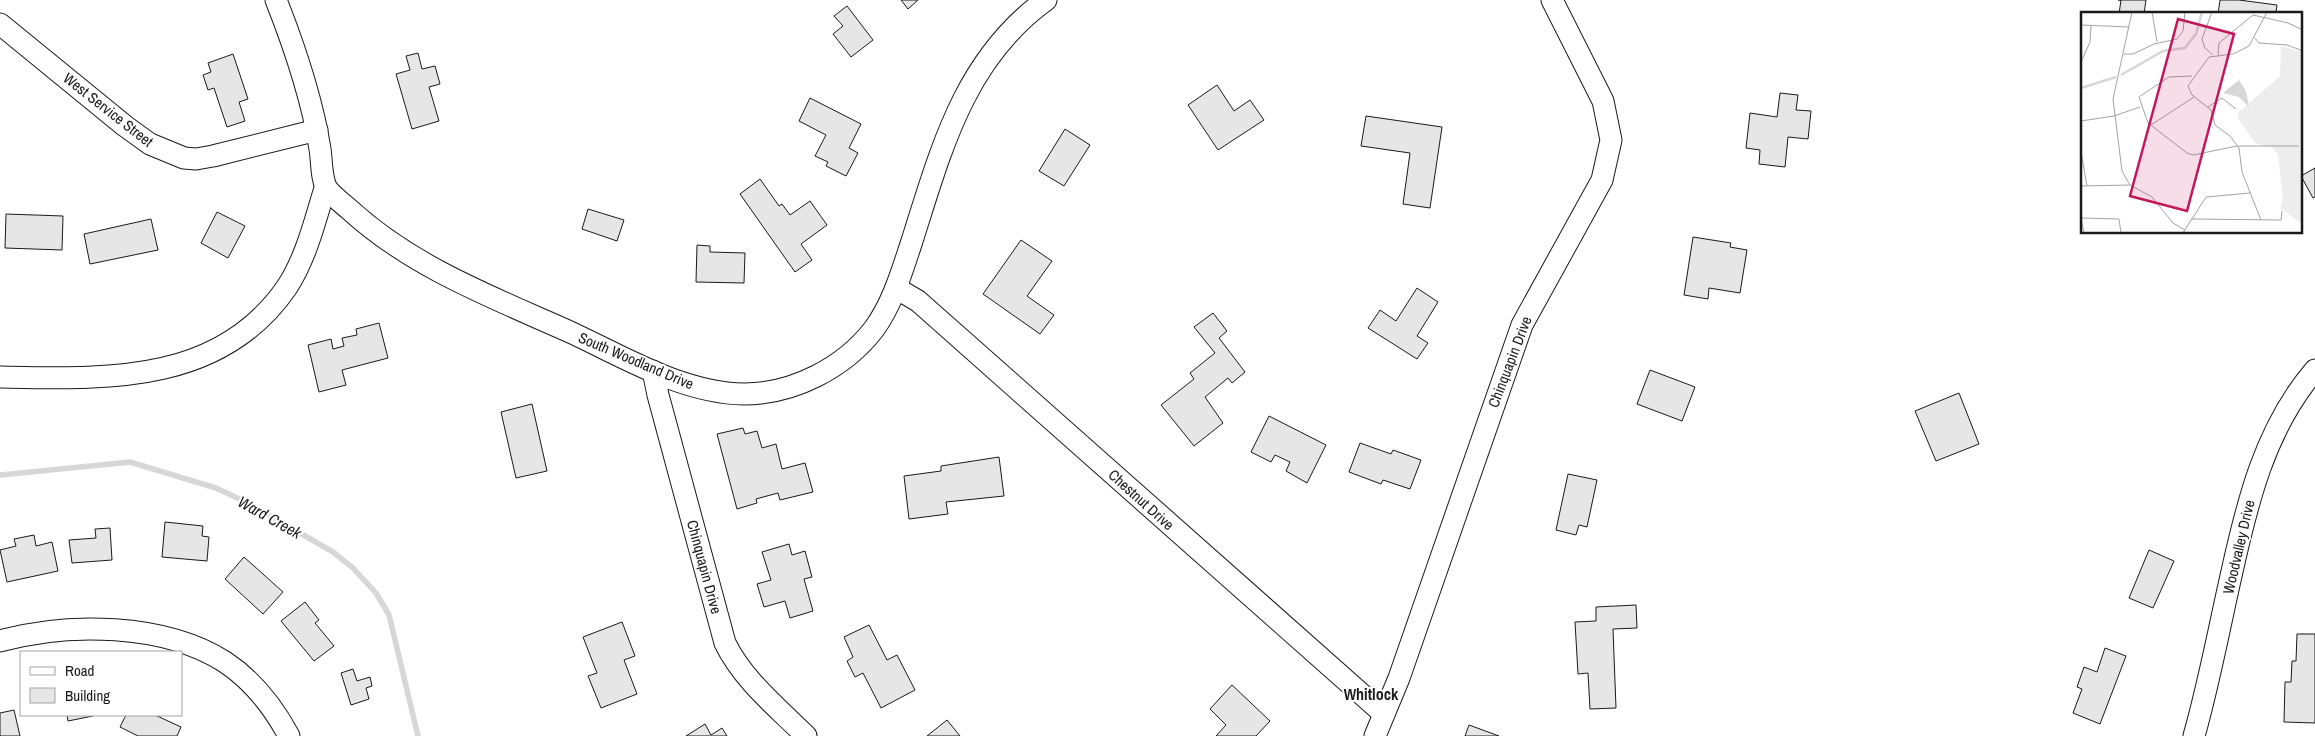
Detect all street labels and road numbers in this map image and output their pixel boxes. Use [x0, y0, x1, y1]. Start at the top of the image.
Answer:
street label: West Service Street [59, 68, 158, 152]
street label: Chinquapin Drive [1482, 313, 1537, 411]
street label: South Woodland Drive [575, 327, 697, 394]
street label: Chestnut Drive [1104, 464, 1179, 535]
street label: Woodvalley Drive [2217, 498, 2260, 596]
street label: Chinquapin Drive [682, 518, 727, 616]

